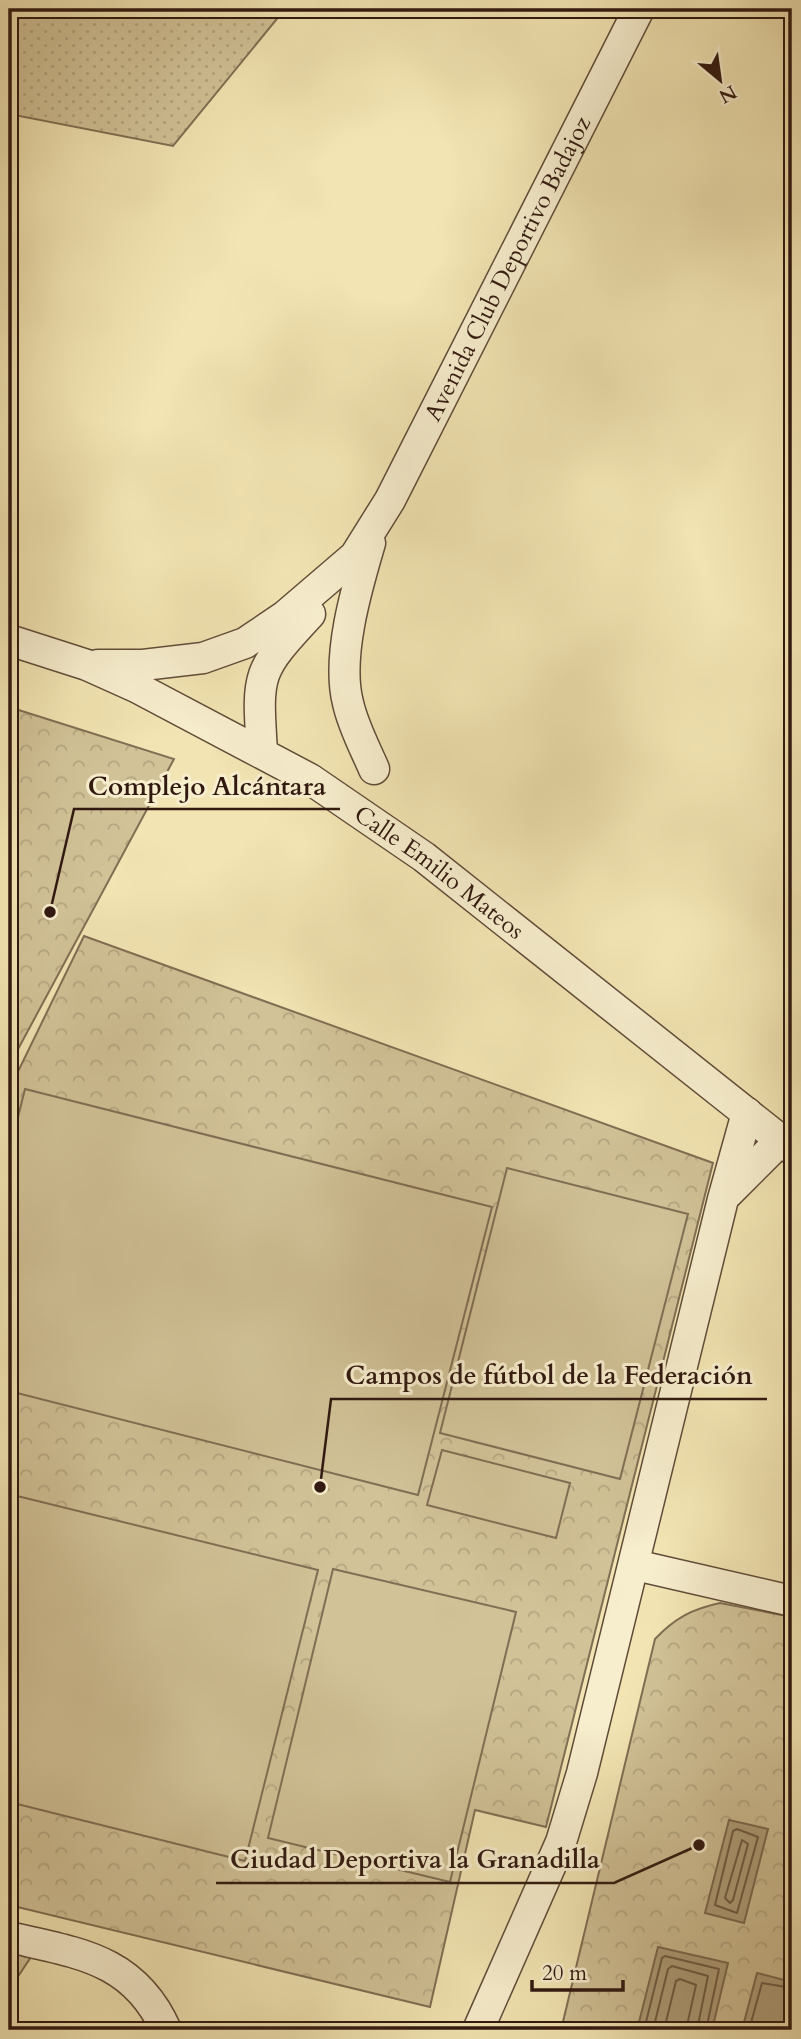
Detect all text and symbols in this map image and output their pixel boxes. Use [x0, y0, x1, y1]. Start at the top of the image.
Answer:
north arrow [686, 46, 756, 116]
text: N [714, 79, 741, 110]
street label: Avenida Club Deportivo Badajoz [416, 110, 599, 427]
callout: Complejo Alcántara [74, 762, 340, 809]
text: Complejo Alcántara [88, 769, 326, 804]
street label: Calle Emilio Mateos [348, 798, 531, 947]
callout: Campos de fútbol de la Federación [331, 1352, 767, 1399]
text: Campos de fútbol de la Federación [345, 1358, 753, 1393]
callout: Ciudad Deportiva la Granadilla [216, 1836, 614, 1883]
text: Ciudad Deportiva la Granadilla [230, 1842, 600, 1877]
scale bar [532, 1948, 622, 1992]
text: 20 m [542, 1959, 587, 1988]

